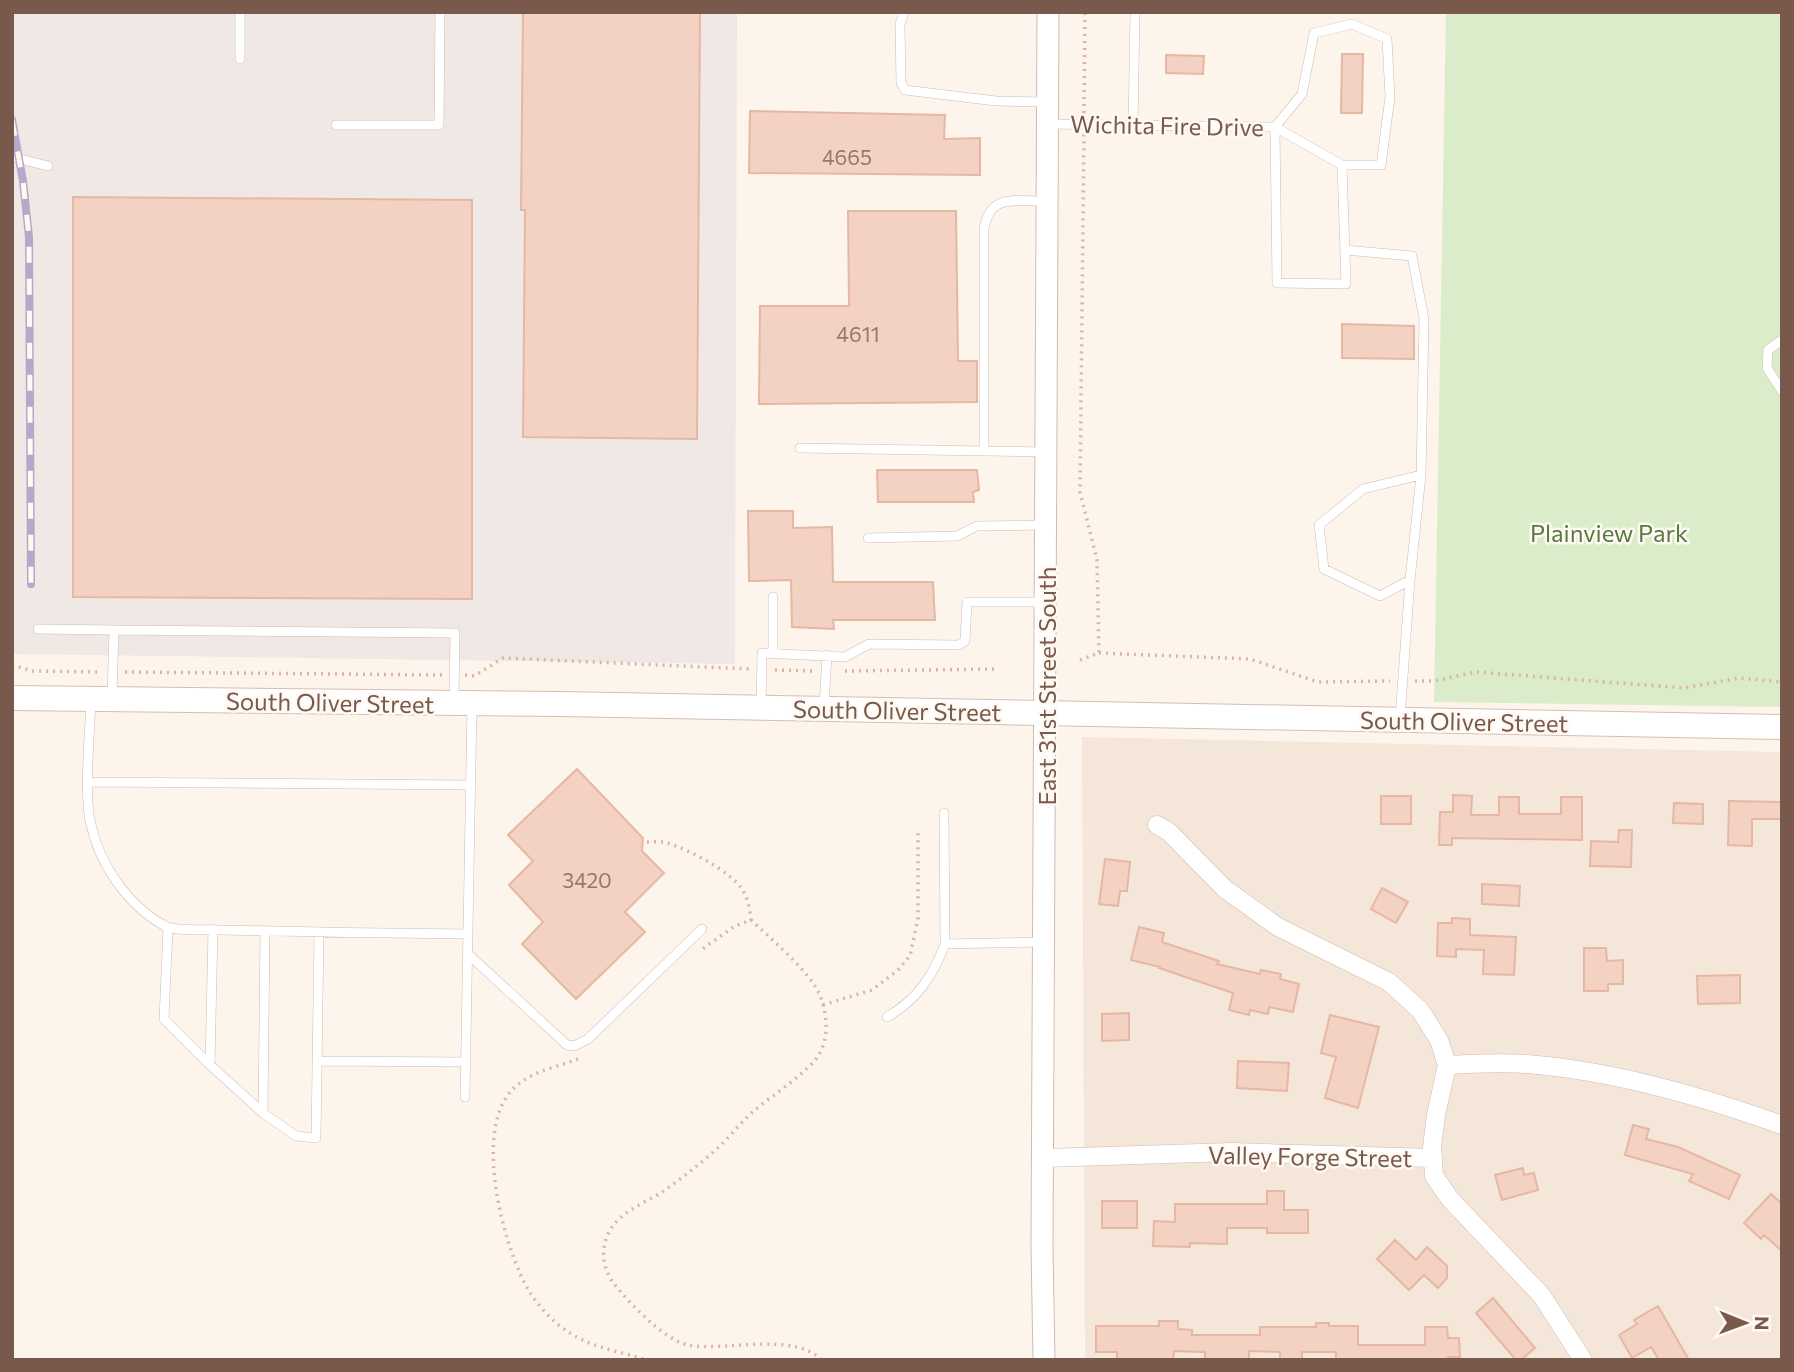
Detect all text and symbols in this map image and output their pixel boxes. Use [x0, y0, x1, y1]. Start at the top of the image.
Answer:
street label: Wichita Fire Drive [1070, 109, 1264, 141]
house number: 4665 [822, 144, 872, 169]
house number: 4611 [836, 321, 880, 346]
park label: Plainview Park [1530, 518, 1688, 547]
street label: East 31st Street South [1032, 566, 1061, 806]
street label: South Oliver Street [226, 686, 435, 718]
street label: South Oliver Street [793, 694, 1002, 726]
street label: South Oliver Street [1360, 705, 1569, 737]
house number: 3420 [562, 867, 612, 892]
street label: Valley Forge Street [1208, 1140, 1413, 1172]
north arrow [1710, 1288, 1780, 1358]
text: N [1751, 1316, 1774, 1331]

